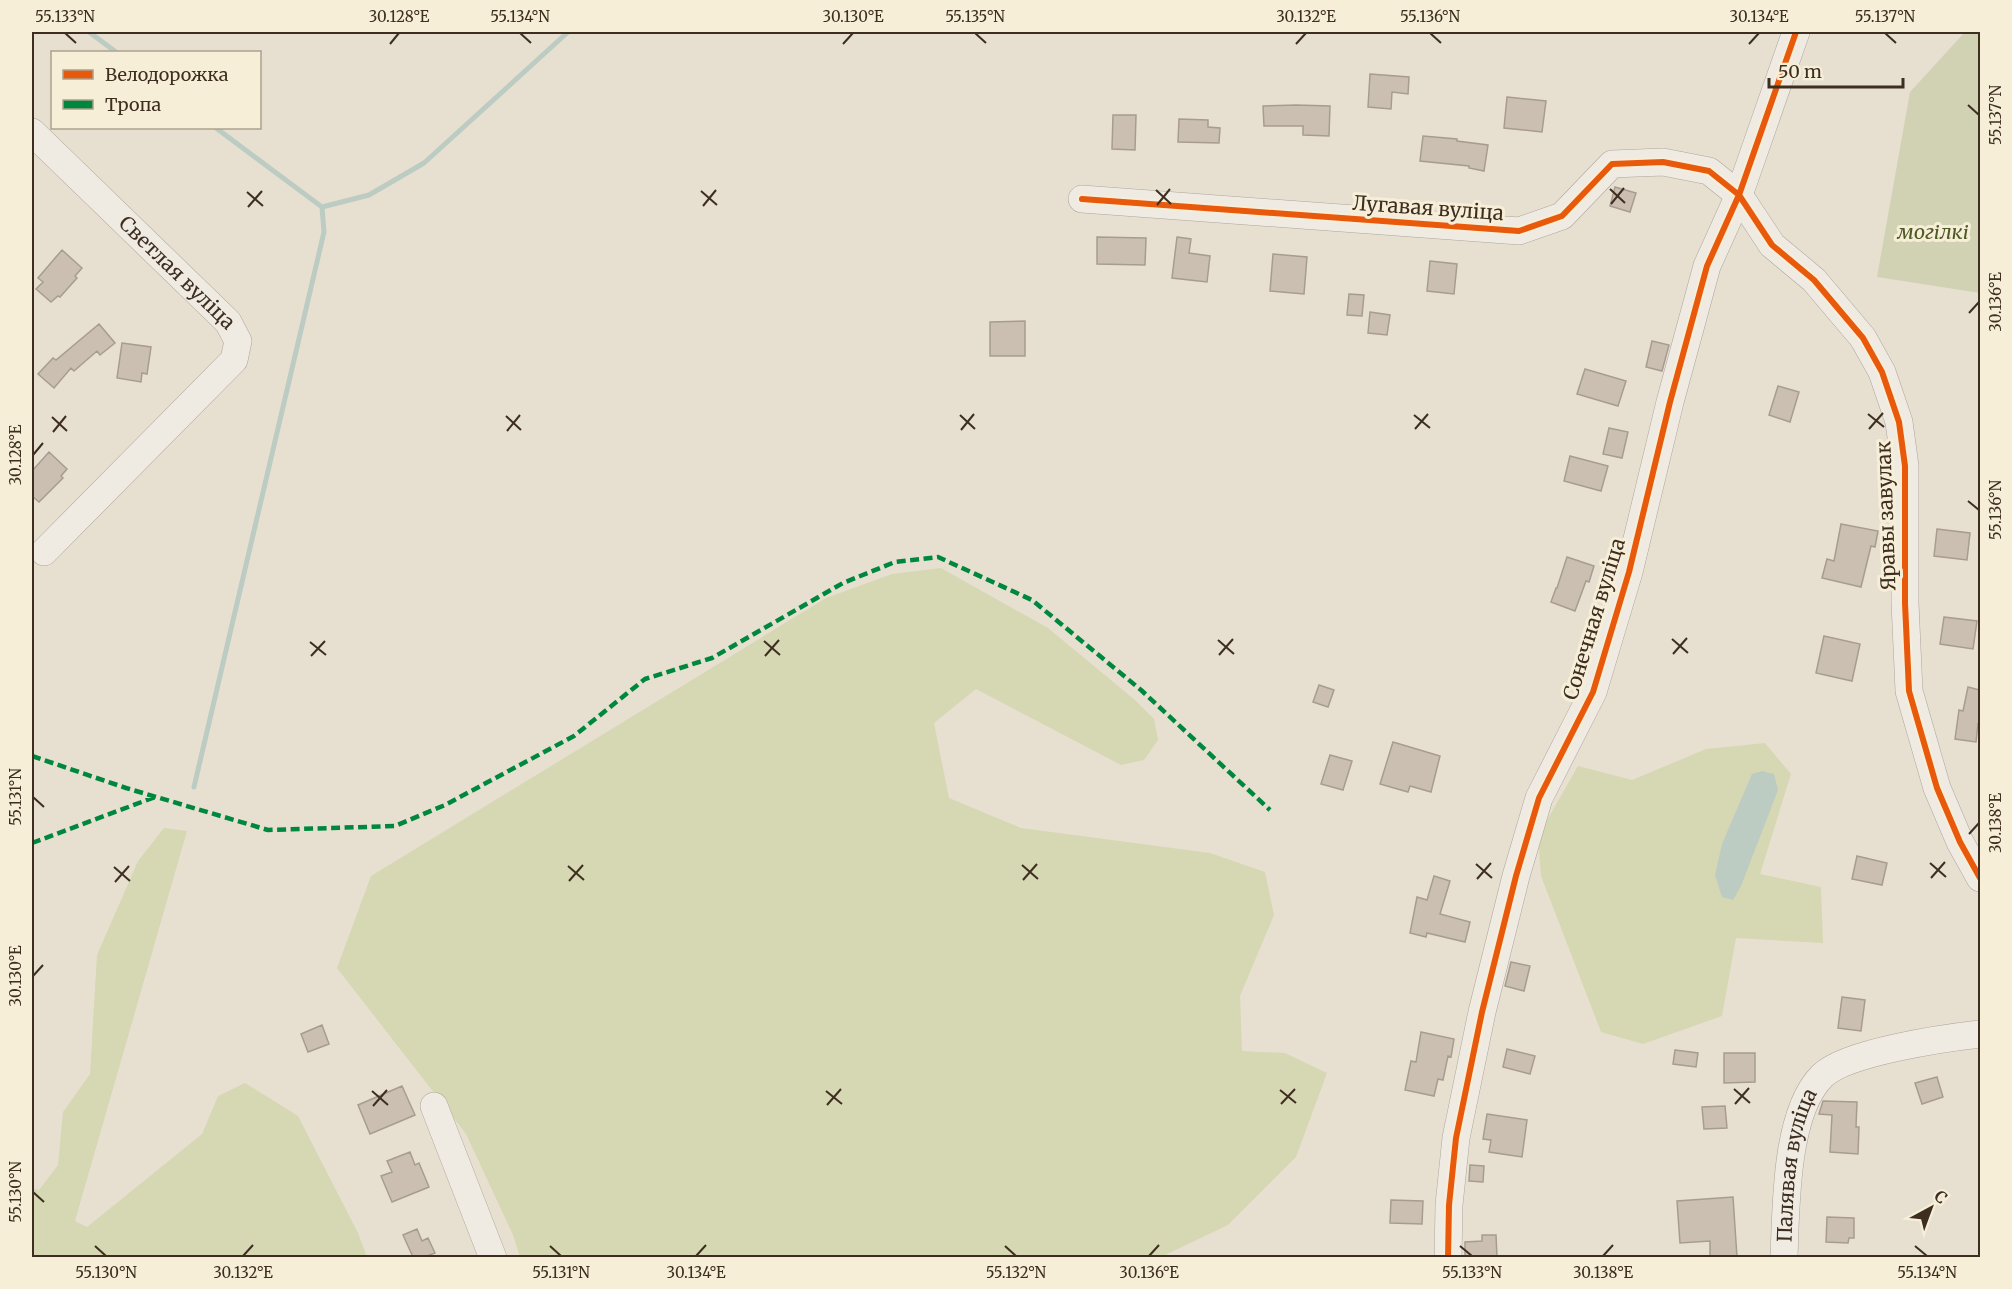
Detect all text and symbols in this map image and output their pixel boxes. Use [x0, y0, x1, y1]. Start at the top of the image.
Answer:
text: 55.133°N [35, 7, 95, 26]
text: 30.128°E [369, 7, 430, 26]
text: 55.134°N [490, 7, 550, 26]
text: 30.130°E [823, 7, 884, 26]
text: 55.135°N [945, 7, 1005, 26]
text: 30.132°E [1276, 7, 1336, 26]
text: 55.136°N [1400, 7, 1460, 26]
text: 30.134°E [1730, 7, 1789, 26]
text: 55.137°N [1855, 7, 1916, 26]
legend [51, 51, 261, 129]
scale bar [1769, 51, 1902, 89]
text: 50 m [1778, 60, 1822, 83]
text: Велодорожка [105, 63, 229, 86]
text: 55.137°N [1986, 84, 2005, 145]
text: Тропа [105, 93, 161, 116]
street label: Лугавая вуліца [1352, 190, 1505, 225]
street label: Светлая вуліца [114, 210, 241, 334]
park label: могілкі [1896, 219, 1969, 244]
text: 30.136°E [1986, 272, 2005, 332]
text: 30.128°E [6, 424, 25, 485]
street label: Яравы завулак [1870, 440, 1901, 591]
text: 55.136°N [1986, 480, 2005, 540]
street label: Сонечная вуліца [1557, 535, 1630, 703]
text: 55.131°N [6, 768, 25, 826]
text: 30.138°E [1986, 792, 2005, 853]
text: 30.130°E [6, 945, 25, 1006]
street label: Палявая вуліца [1772, 1083, 1822, 1243]
text: 55.130°N [6, 1161, 25, 1223]
north arrow [1901, 1178, 1961, 1238]
text: С [1930, 1186, 1951, 1208]
text: 55.130°N [75, 1263, 137, 1282]
text: 30.132°E [213, 1263, 273, 1282]
text: 55.131°N [532, 1263, 590, 1282]
text: 30.134°E [667, 1263, 726, 1282]
text: 55.132°N [986, 1263, 1047, 1282]
text: 30.136°E [1119, 1263, 1179, 1282]
text: 55.133°N [1442, 1263, 1502, 1282]
text: 30.138°E [1573, 1263, 1634, 1282]
text: 55.134°N [1897, 1263, 1957, 1282]

